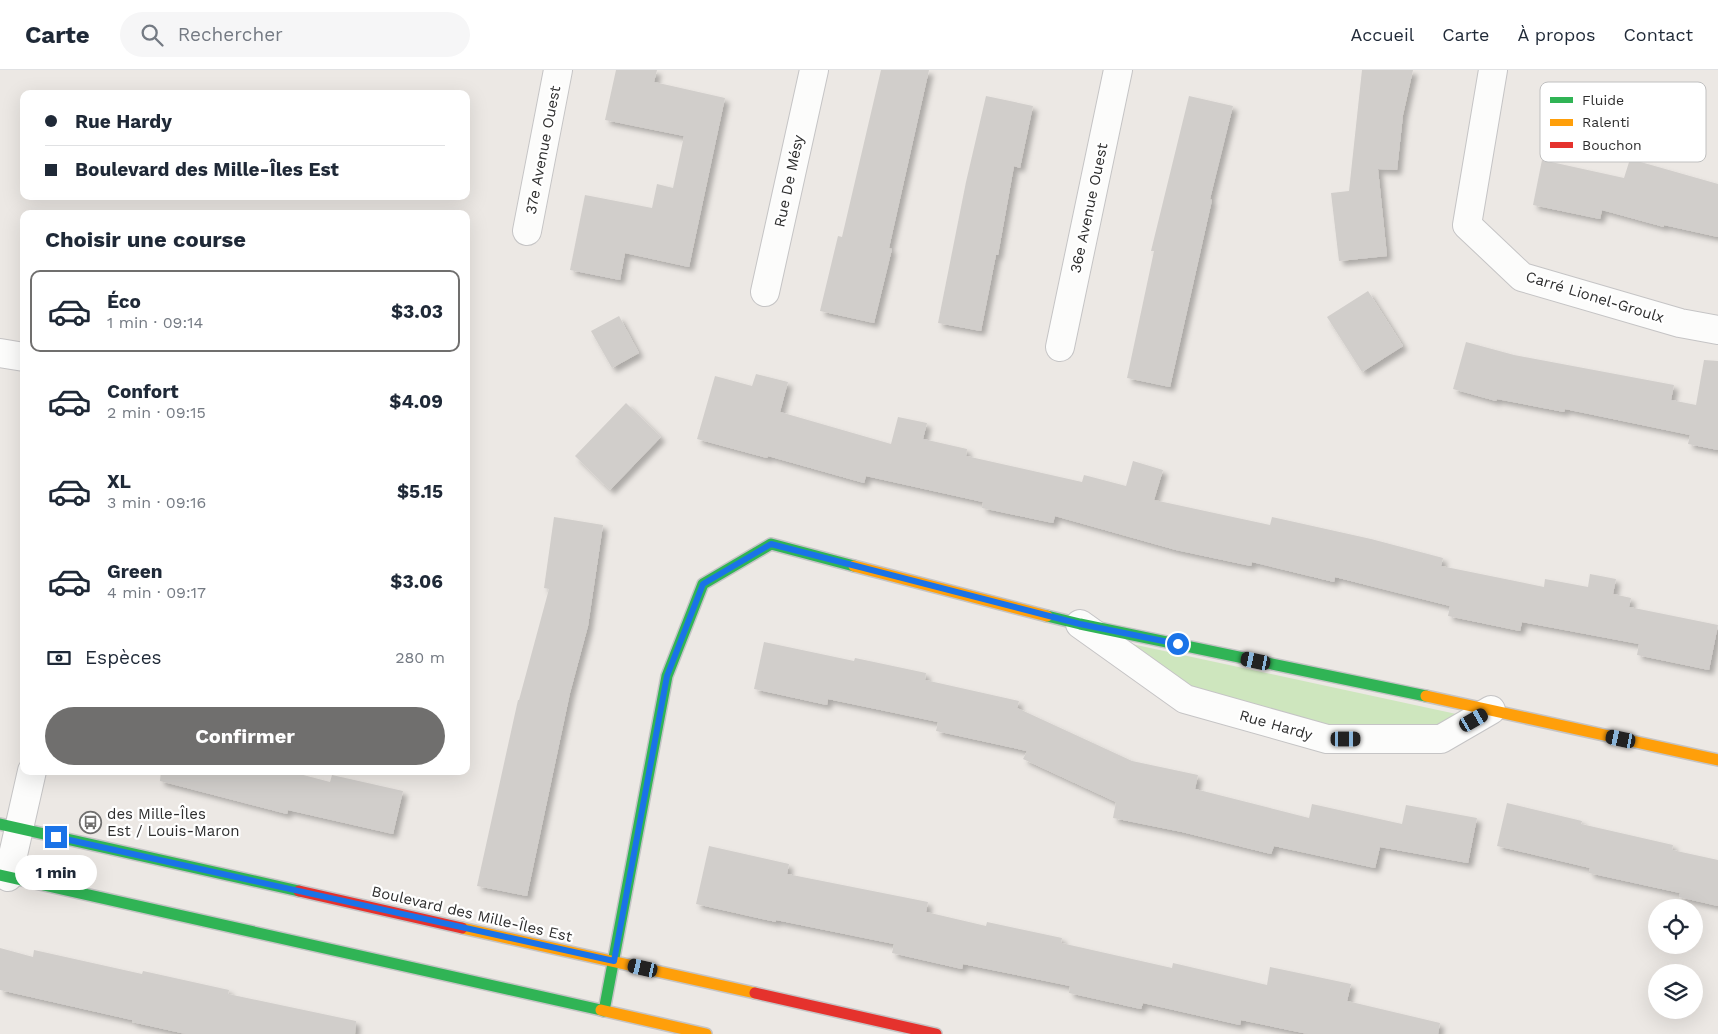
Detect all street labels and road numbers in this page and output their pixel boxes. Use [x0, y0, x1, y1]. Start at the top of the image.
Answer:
street label: 37e Avenue Ouest [522, 83, 564, 216]
street label: Rue De Mésy [770, 133, 808, 229]
street label: 36e Avenue Ouest [1066, 141, 1112, 275]
street label: Carré Lionel-Groulx [1524, 267, 1666, 327]
street label: Rue Hardy [1237, 706, 1315, 744]
street label: Boulevard des Mille-Îles Est [370, 882, 575, 946]

